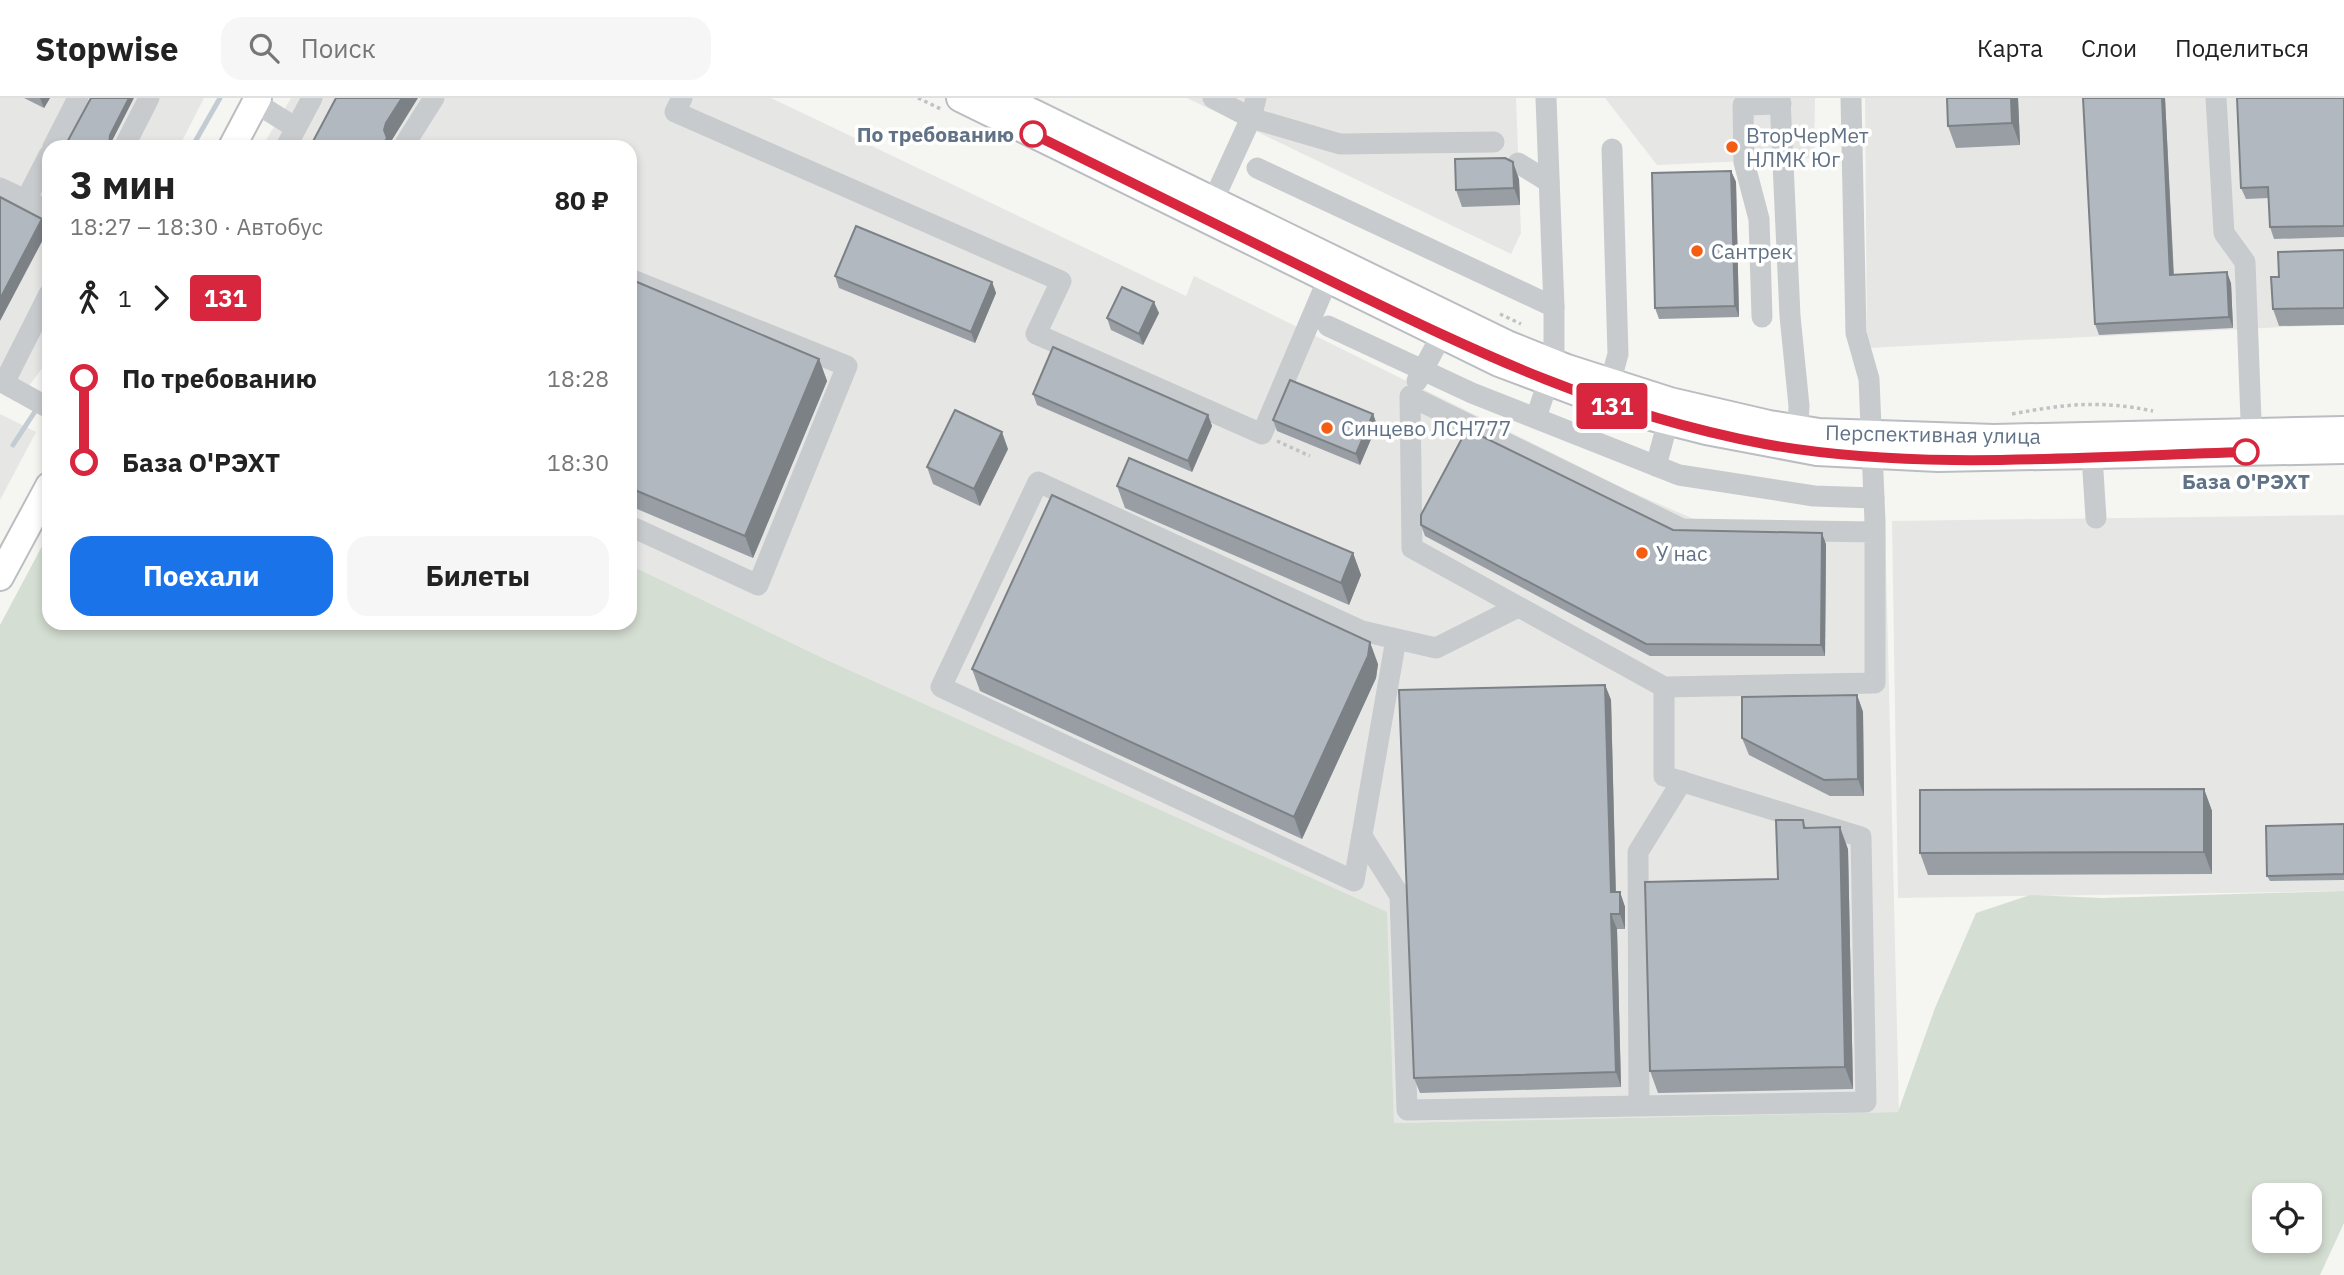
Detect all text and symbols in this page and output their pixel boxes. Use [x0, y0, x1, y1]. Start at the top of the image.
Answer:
search box [221, 17, 711, 80]
text: Stopwise [35, 27, 179, 70]
icon: search [245, 29, 283, 67]
text: Поиск [301, 31, 376, 65]
text: Карта [1977, 32, 2043, 64]
text: Слои [2081, 32, 2137, 64]
text: Поделиться [2175, 32, 2309, 64]
place label: По требованию [857, 120, 1014, 148]
marker: По требованию [1020, 121, 1046, 147]
place label: ВторЧерМет НЛМК Юг [1746, 121, 1869, 173]
marker: ВторЧерМет НЛМК Юг [1724, 139, 1740, 155]
text: 3 мин [70, 160, 176, 209]
text: 80 ₽ [554, 183, 609, 217]
text: 18:27 – 18:30 · Автобус [70, 211, 323, 241]
place label: Сантрек [1711, 237, 1793, 265]
marker: Сантрек [1689, 243, 1705, 259]
icon: walk [70, 279, 108, 317]
icon: forward [142, 279, 180, 317]
text: 131 [204, 282, 247, 314]
text: 1 [118, 283, 132, 313]
text: По требованию [122, 361, 317, 395]
text: 18:28 [547, 363, 609, 393]
line badge: 131 [1572, 383, 1652, 429]
text: 131 [1590, 390, 1634, 422]
place label: Синцево ЛСН777 [1341, 414, 1511, 442]
street label: Перспективная улица [1825, 418, 2041, 450]
marker: Синцево ЛСН777 [1319, 420, 1335, 436]
marker: База О'РЭХТ [2233, 439, 2259, 465]
text: База О'РЭХТ [122, 445, 280, 479]
text: 18:30 [547, 447, 609, 477]
place label: База О'РЭХТ [2182, 467, 2310, 495]
button: Поехали [70, 536, 333, 616]
button: Билеты [347, 536, 609, 616]
place label: У нас [1656, 539, 1708, 567]
marker: У нас [1634, 545, 1650, 561]
map controls [2252, 1183, 2322, 1253]
button: locate [2252, 1183, 2322, 1253]

